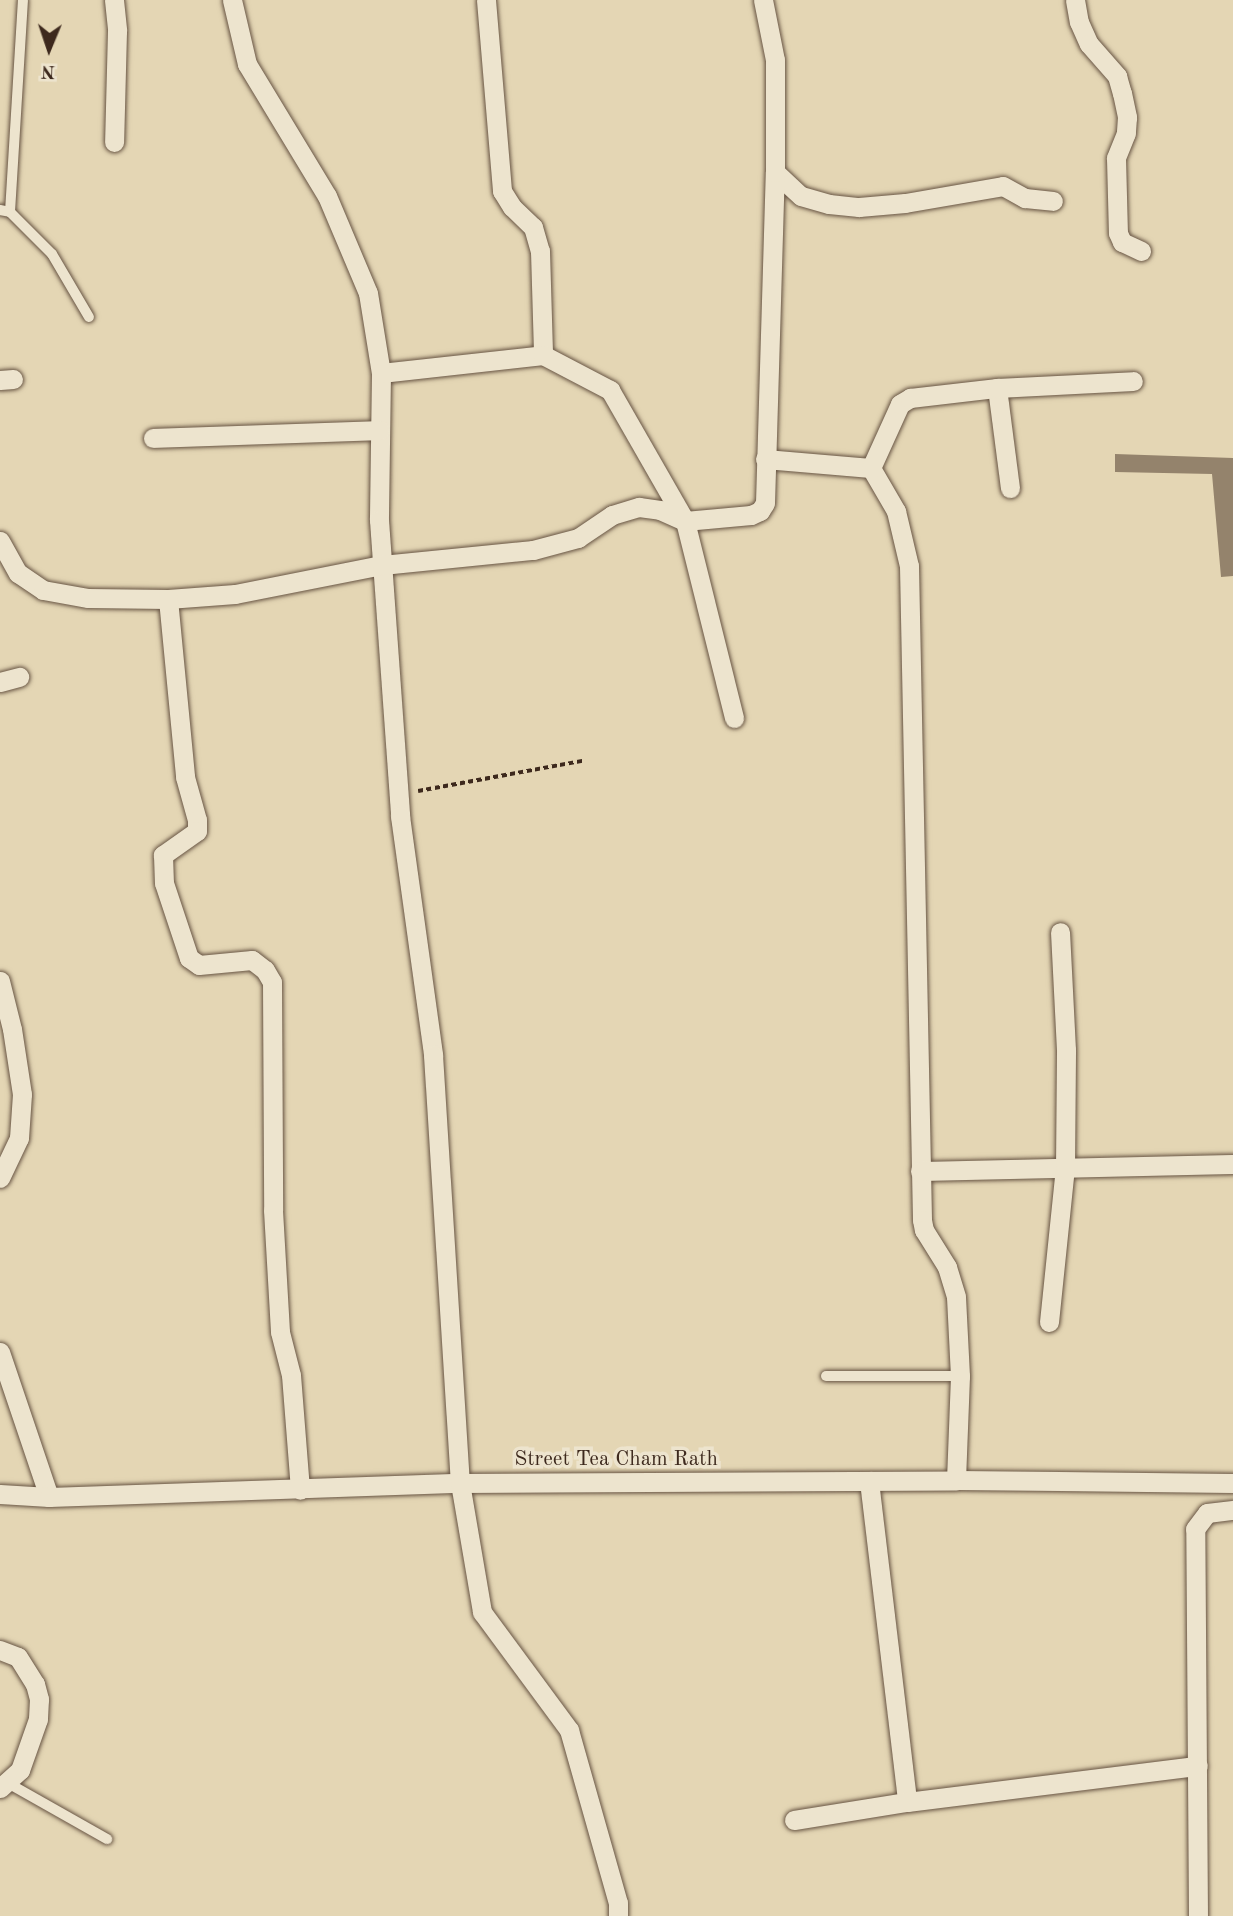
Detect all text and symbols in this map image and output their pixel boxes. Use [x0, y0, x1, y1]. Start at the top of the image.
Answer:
north arrow [14, 14, 84, 84]
text: N [41, 61, 56, 80]
street label: Street Tea Cham Rath [514, 1447, 718, 1473]

